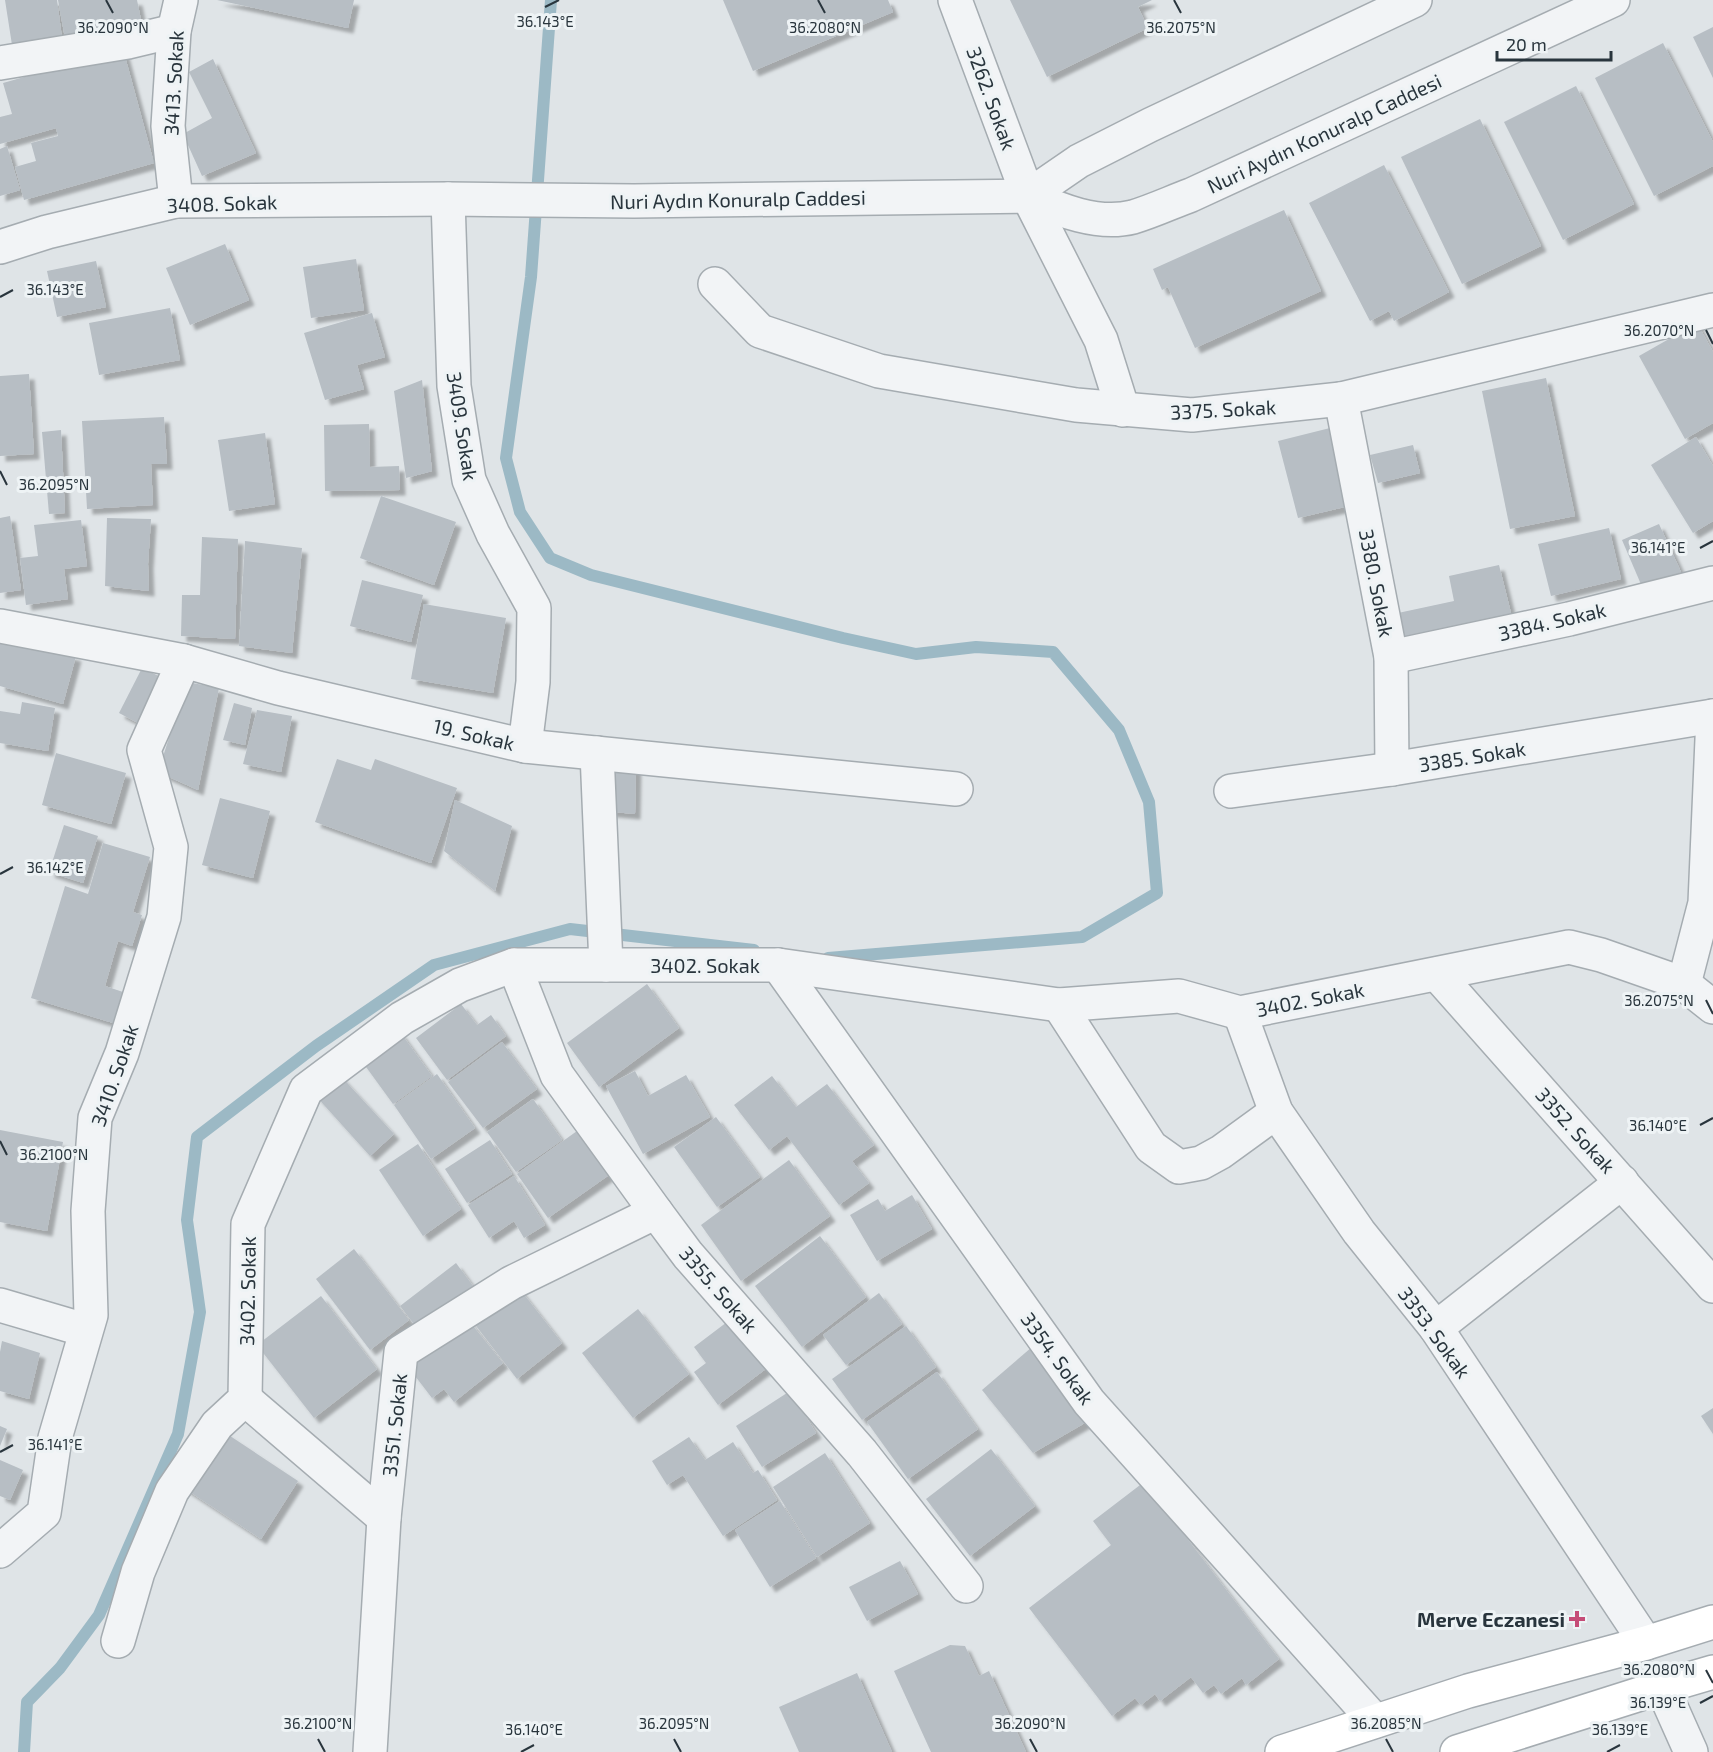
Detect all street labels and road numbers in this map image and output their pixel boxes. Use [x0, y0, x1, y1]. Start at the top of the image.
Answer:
street label: 3413. Sokak [158, 30, 188, 136]
street label: 3262. Sokak [962, 43, 1022, 153]
street label: Nuri Aydın Konuralp Caddesi [1203, 68, 1445, 198]
street label: Nuri Aydın Konuralp Caddesi [610, 185, 866, 213]
street label: 3408. Sokak [166, 189, 278, 217]
street label: 3409. Sokak [443, 370, 483, 482]
street label: 3375. Sokak [1169, 394, 1277, 424]
street label: 3380. Sokak [1355, 527, 1399, 639]
street label: 3384. Sokak [1496, 597, 1608, 645]
street label: 19. Sokak [431, 713, 517, 755]
street label: 3385. Sokak [1417, 736, 1527, 776]
street label: 3402. Sokak [650, 953, 760, 977]
street label: 3402. Sokak [1254, 977, 1366, 1021]
street label: 3410. Sokak [85, 1021, 143, 1129]
street label: 3352. Sokak [1531, 1082, 1621, 1178]
street label: 3402. Sokak [234, 1236, 260, 1346]
street label: 3355. Sokak [675, 1241, 763, 1337]
street label: 3353. Sokak [1394, 1282, 1476, 1382]
street label: 3354. Sokak [1016, 1307, 1100, 1409]
street label: 3351. Sokak [377, 1372, 411, 1478]

